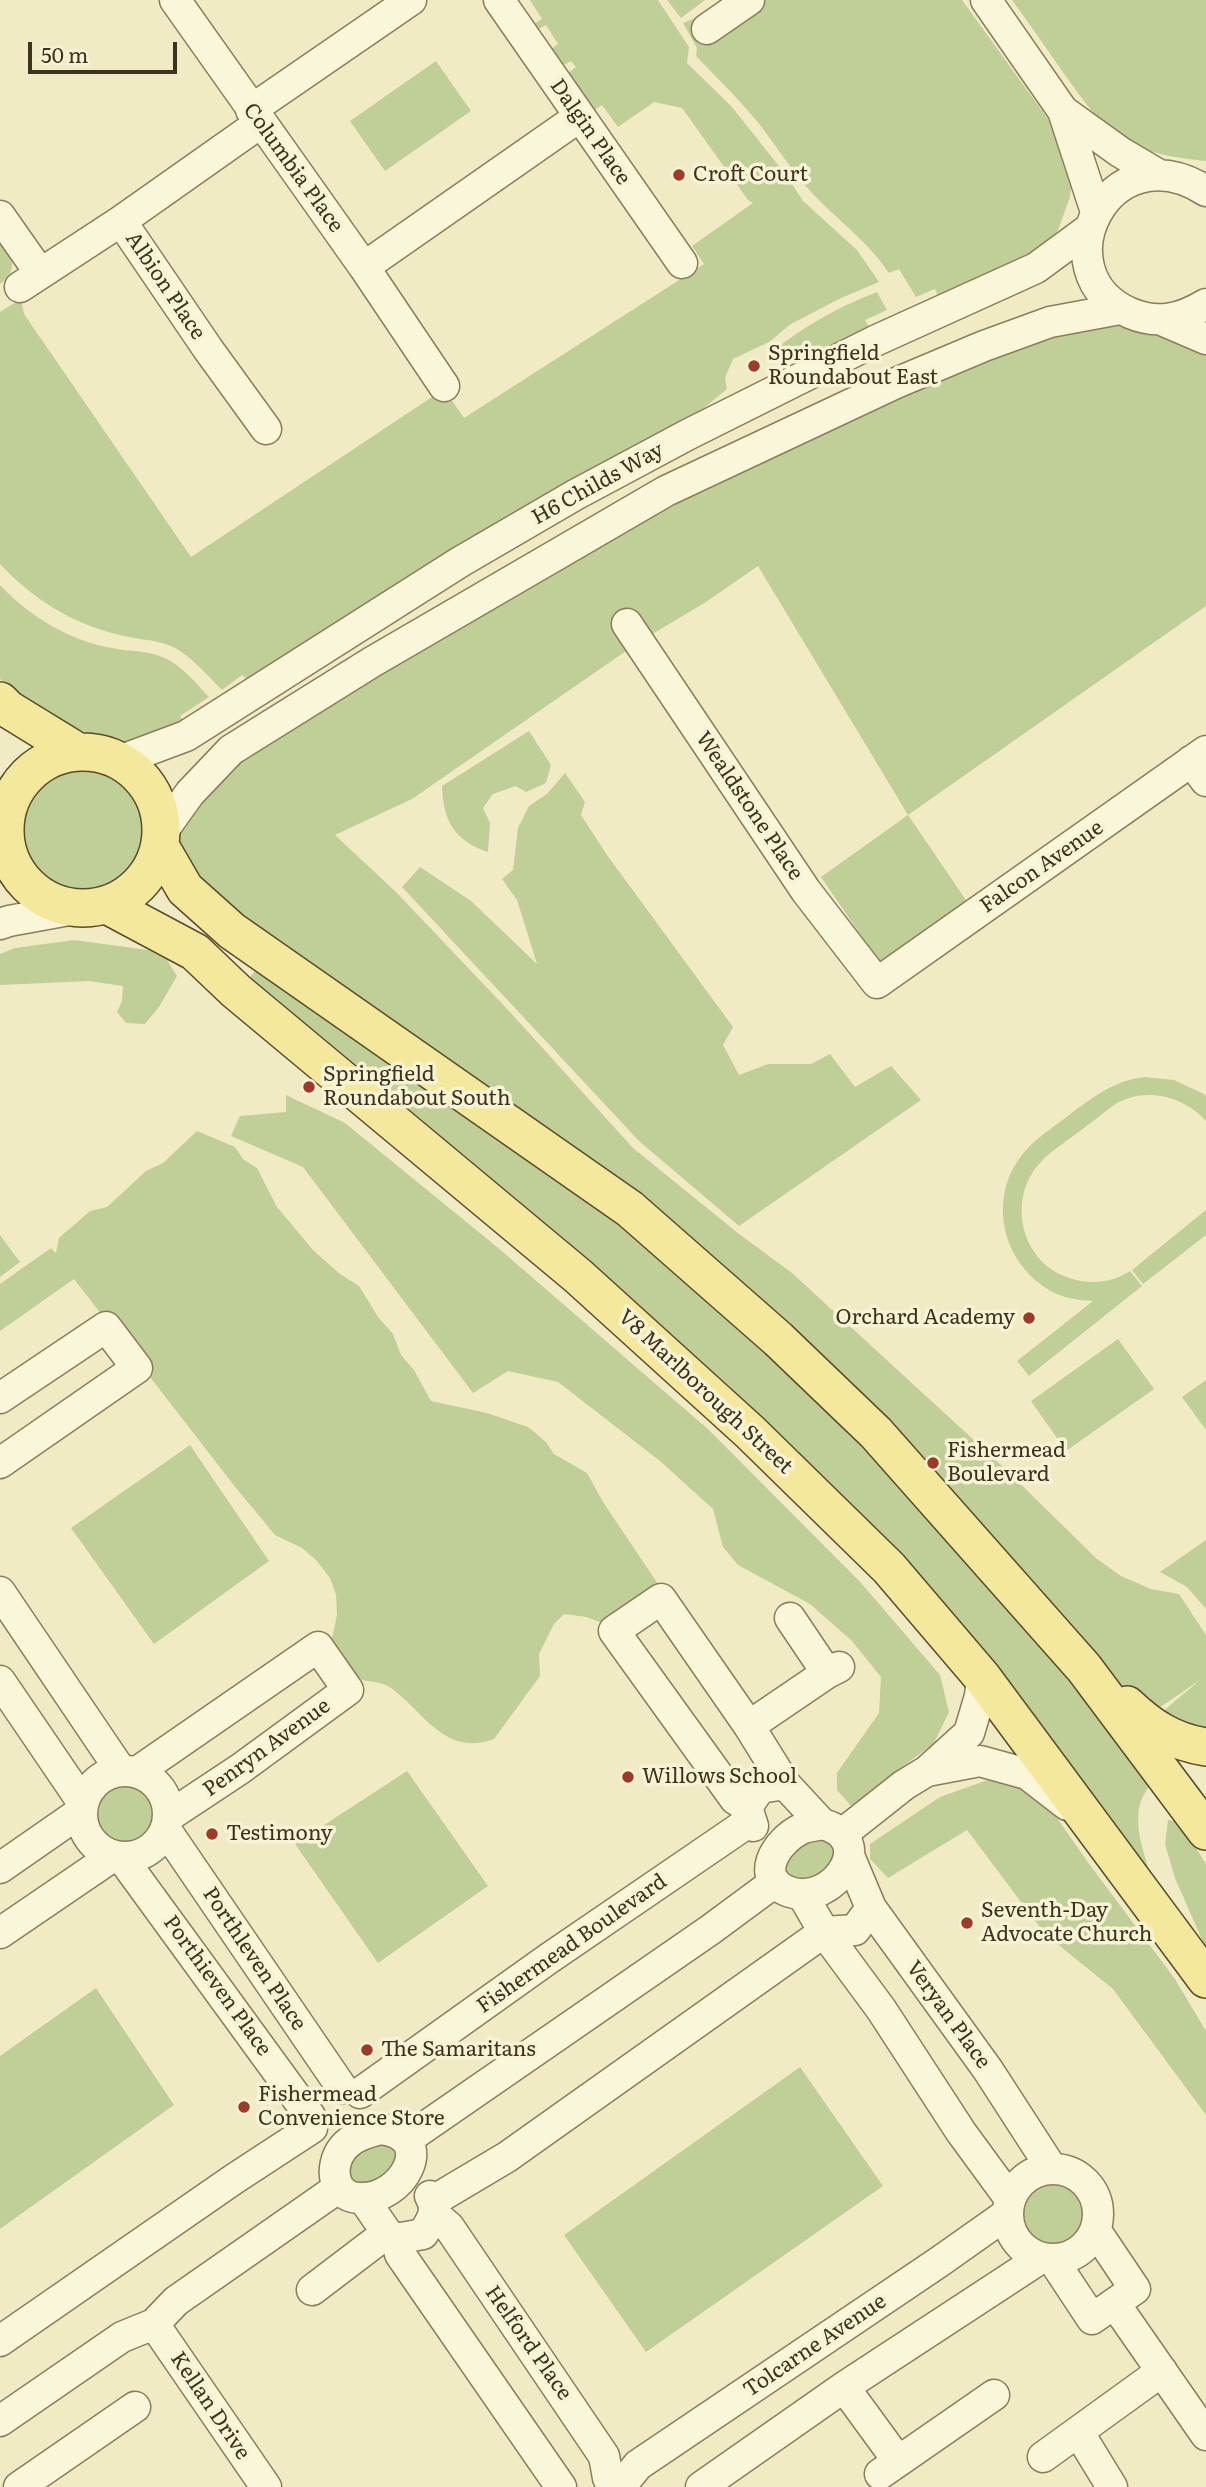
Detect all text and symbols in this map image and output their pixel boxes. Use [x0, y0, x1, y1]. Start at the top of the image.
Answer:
scale bar [32, 28, 180, 72]
text: 50 m [41, 38, 88, 69]
street label: Dalgin Place [544, 74, 636, 190]
street label: Columbia Place [238, 98, 348, 238]
place label: Croft Court [693, 162, 808, 188]
marker: Croft Court [671, 167, 687, 183]
street label: Albion Place [120, 227, 210, 345]
place label: Springfield Roundabout East [768, 341, 938, 391]
marker: Springfield Roundabout East [746, 358, 762, 374]
street label: H6 Childs Way [528, 437, 668, 531]
street label: Wealdstone Place [690, 727, 808, 885]
street label: Falcon Avenue [976, 815, 1108, 919]
place label: Springfield Roundabout South [323, 1062, 511, 1112]
marker: Springfield Roundabout South [301, 1079, 317, 1095]
street label: V8 Marlborough Street [613, 1305, 797, 1479]
place label: Orchard Academy [836, 1305, 1015, 1331]
marker: Orchard Academy [1021, 1310, 1037, 1326]
place label: Fishermead Boulevard [947, 1438, 1066, 1488]
marker: Fishermead Boulevard [925, 1455, 941, 1471]
street label: Penryn Avenue [199, 1693, 335, 1803]
place label: Willows School [642, 1764, 797, 1790]
marker: Willows School [620, 1769, 636, 1785]
place label: Testimony [226, 1821, 333, 1847]
marker: Testimony [204, 1826, 220, 1842]
street label: Fishermead Boulevard [472, 1869, 672, 2019]
street label: Porthleven Place [197, 1883, 311, 2035]
place label: Seventh-Day Advocate Church [981, 1898, 1152, 1948]
street label: Porthieven Place [158, 1911, 276, 2061]
marker: Seventh-Day Advocate Church [959, 1915, 975, 1931]
street label: Veryan Place [900, 1956, 996, 2074]
place label: The Samaritans [381, 2037, 536, 2063]
marker: The Samaritans [359, 2042, 375, 2058]
place label: Fishermead Convenience Store [258, 2082, 445, 2132]
marker: Fishermead Convenience Store [236, 2099, 252, 2115]
street label: Helford Place [479, 2281, 577, 2405]
street label: Tolcarne Avenue [739, 2289, 891, 2403]
street label: Kellan Drive [165, 2347, 255, 2465]

